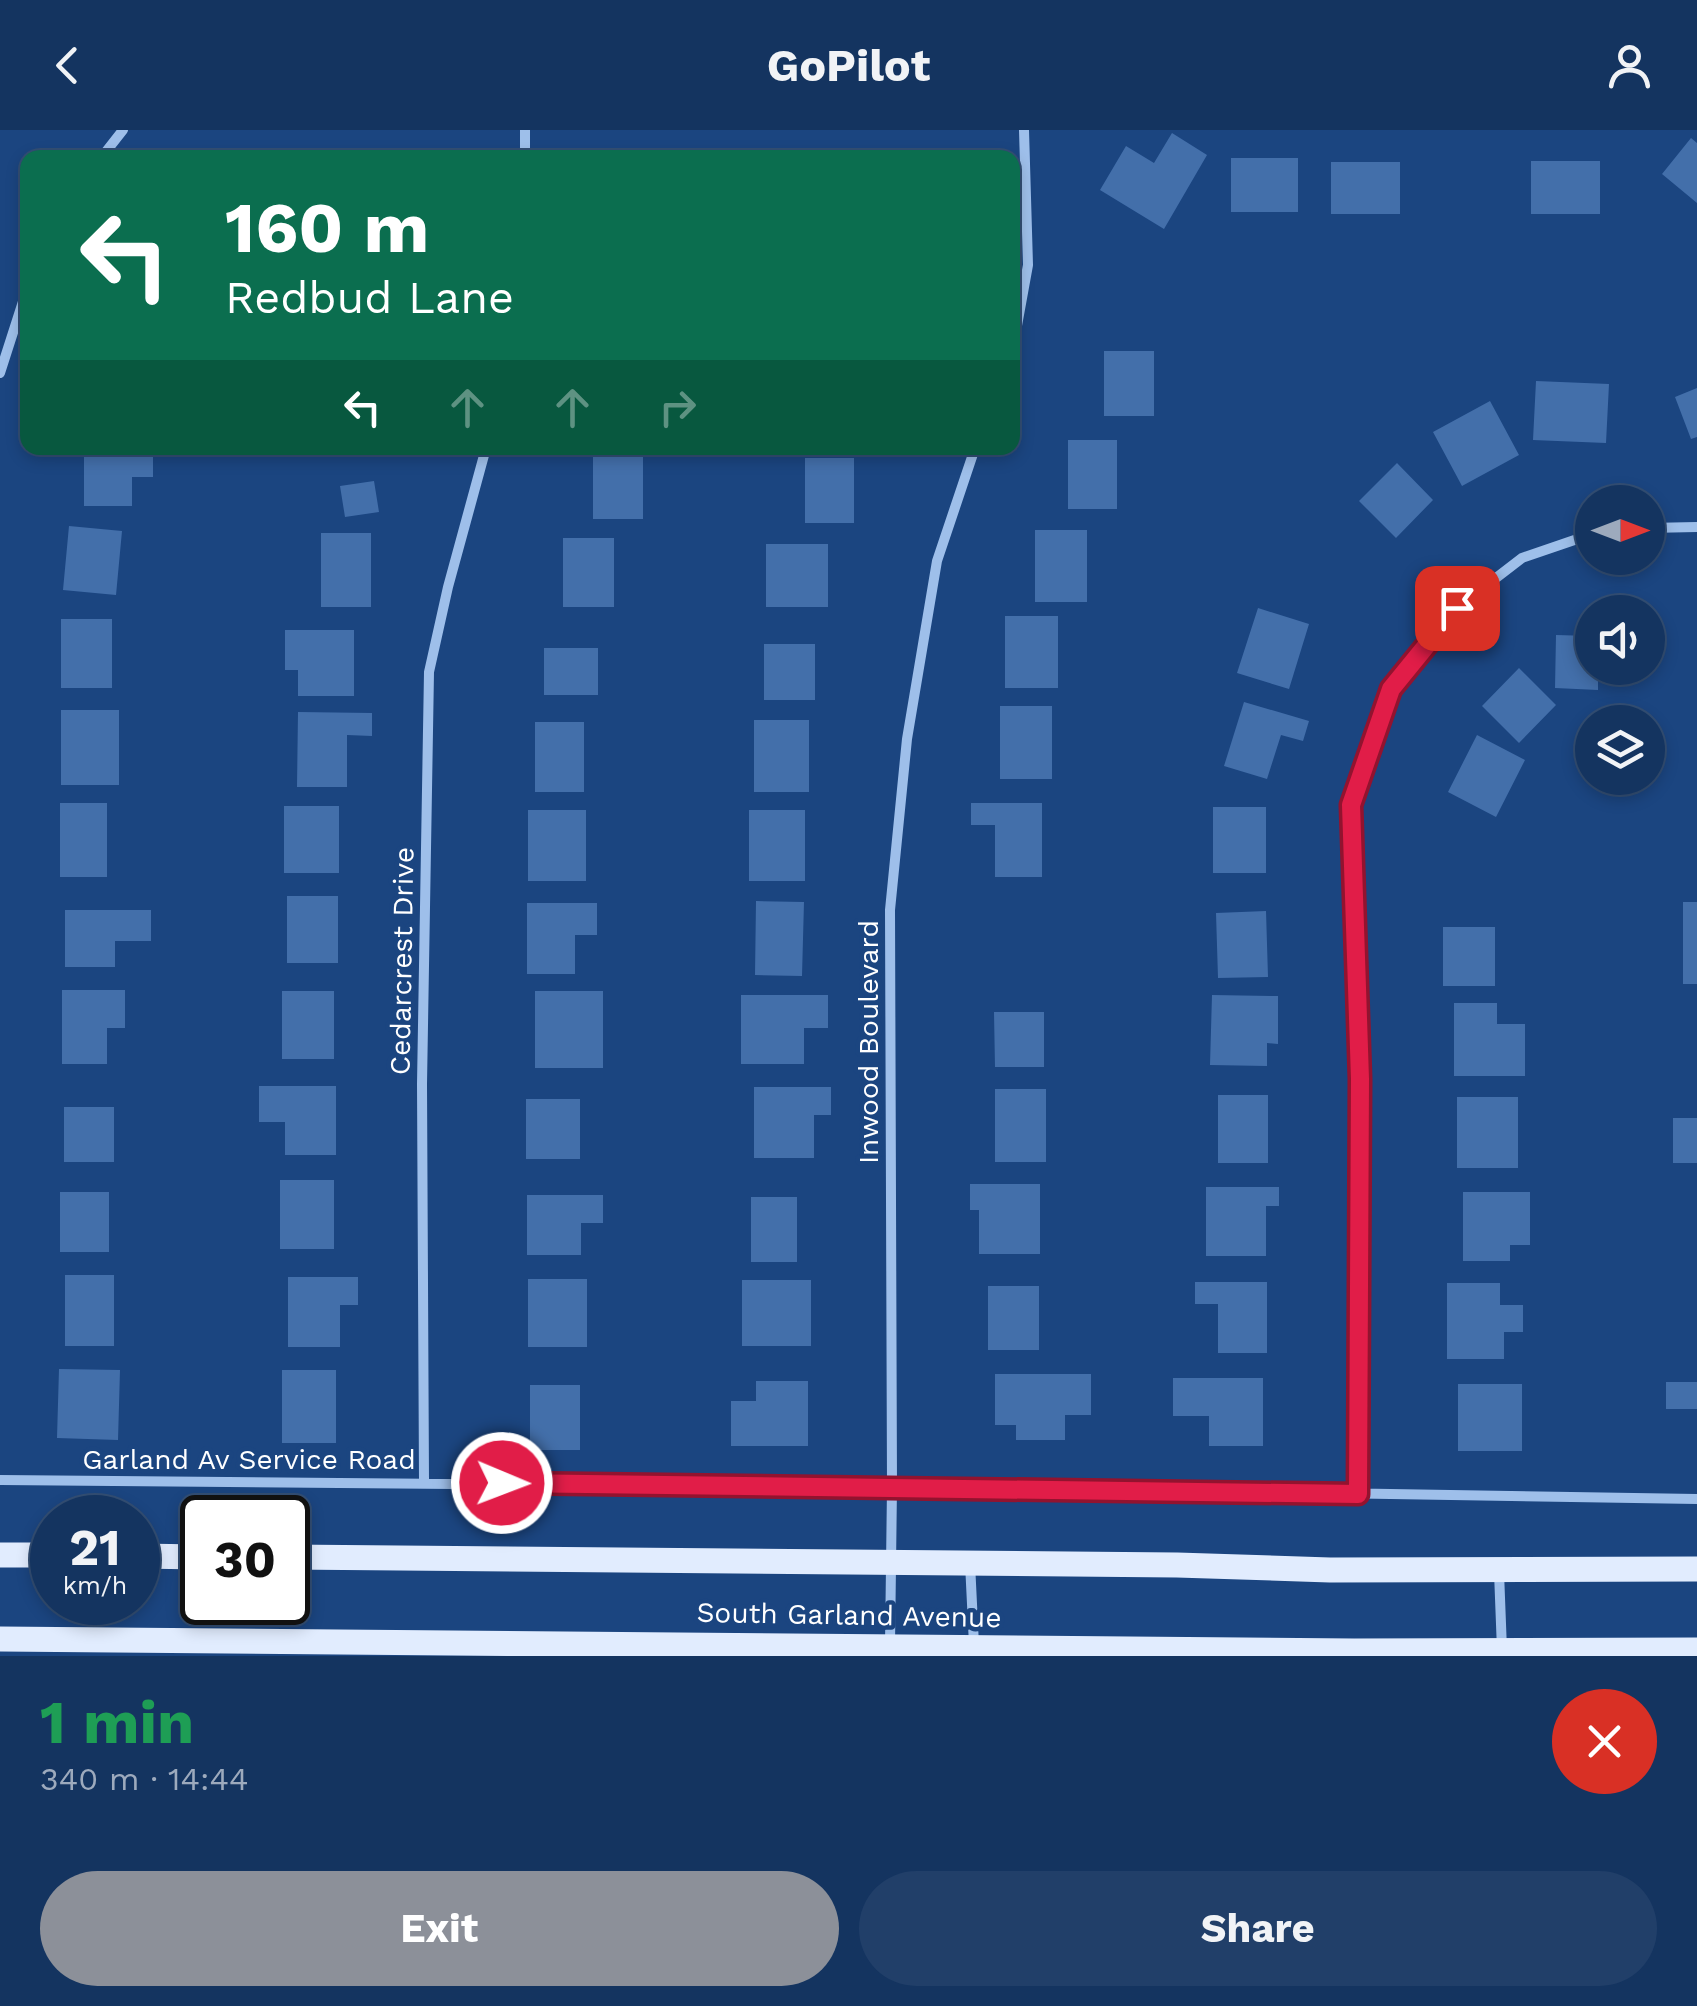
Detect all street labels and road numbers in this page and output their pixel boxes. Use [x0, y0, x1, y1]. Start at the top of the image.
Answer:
street label: Cedarcrest Drive [384, 847, 420, 1075]
street label: Inwood Boulevard [852, 920, 885, 1164]
street label: Garland Av Service Road [82, 1443, 416, 1476]
street label: South Garland Avenue [696, 1596, 1002, 1634]

